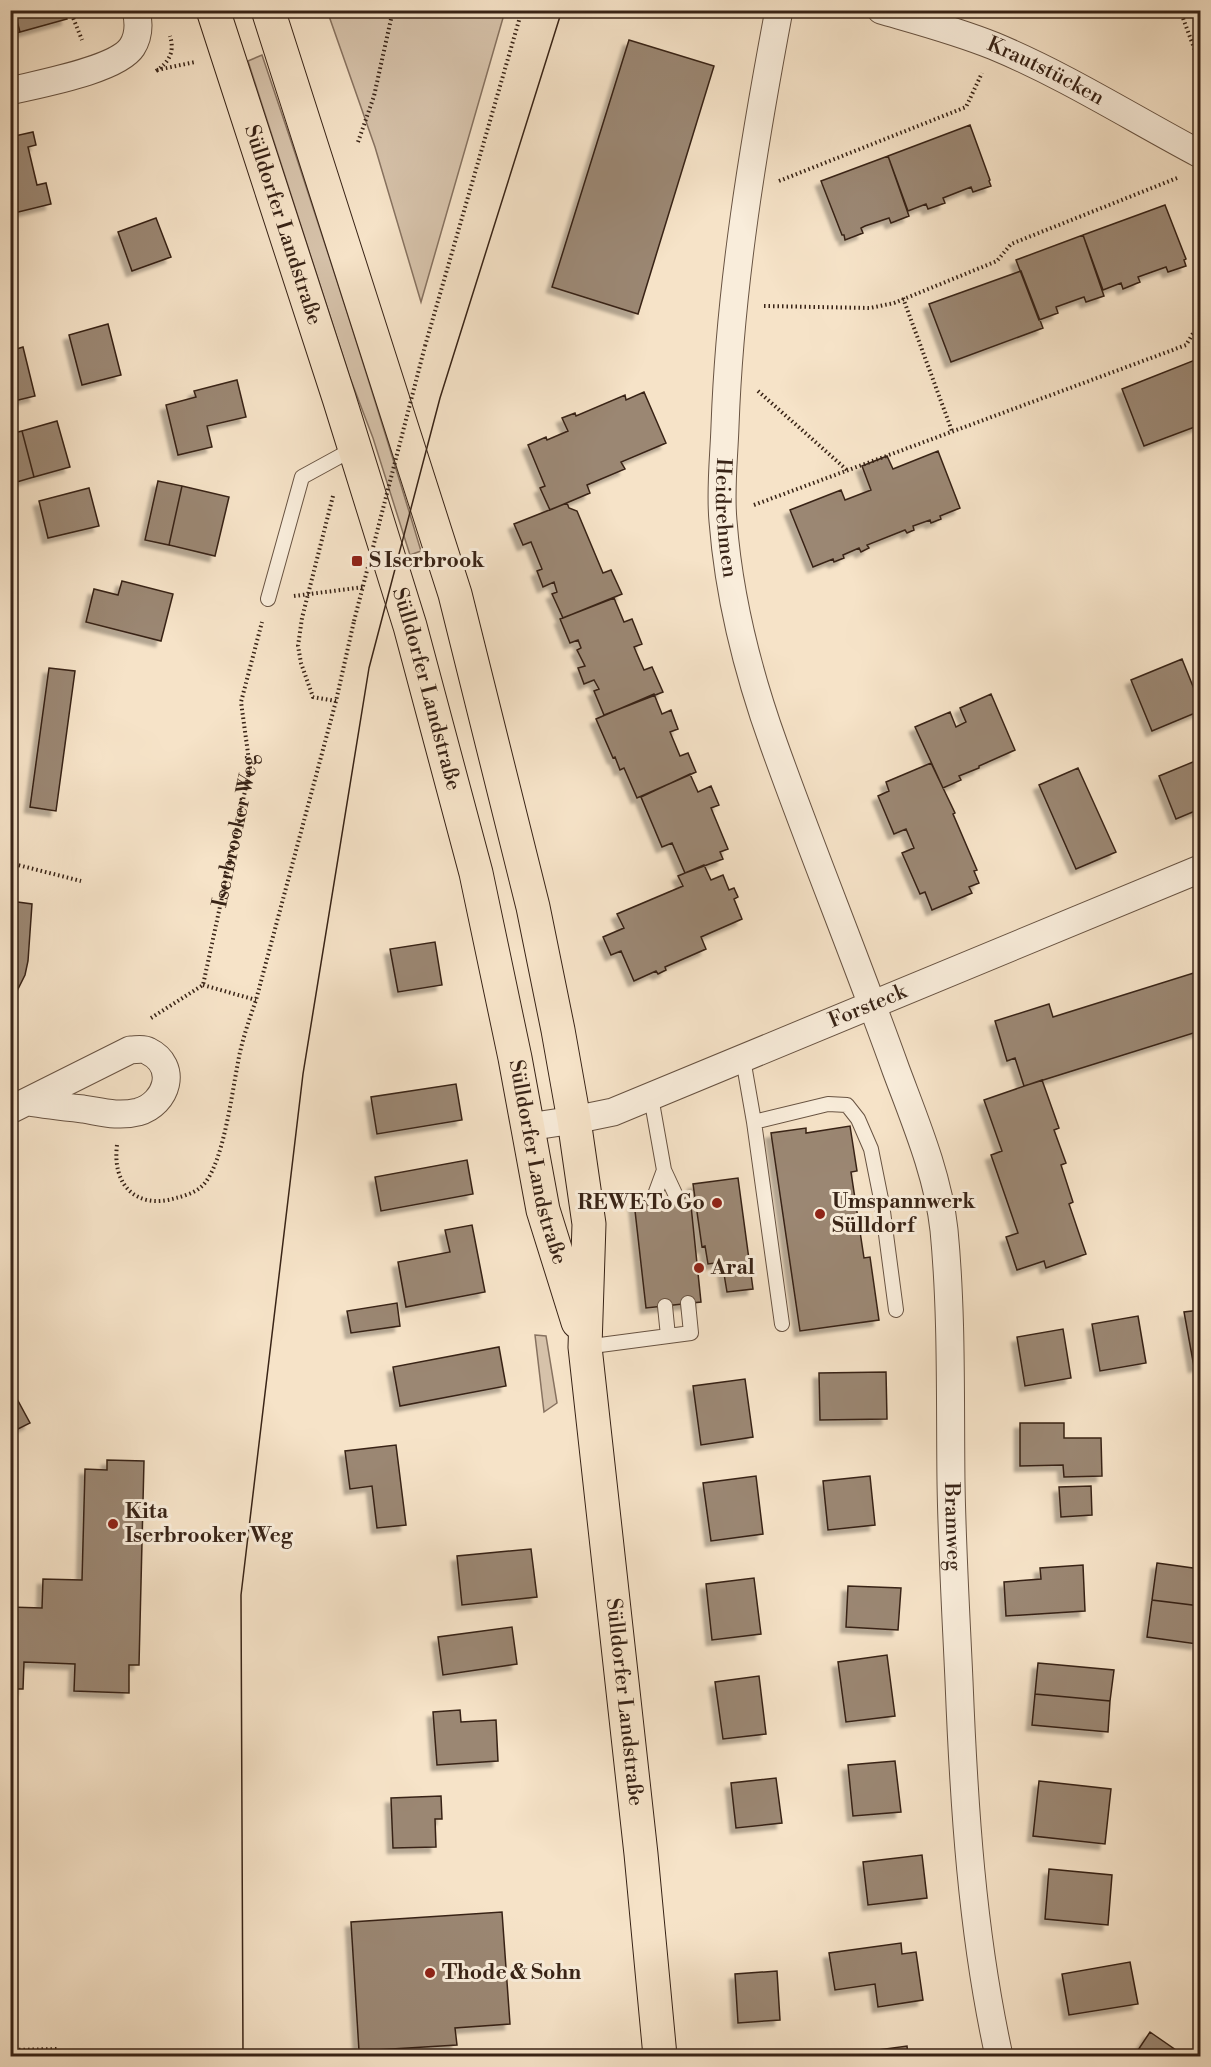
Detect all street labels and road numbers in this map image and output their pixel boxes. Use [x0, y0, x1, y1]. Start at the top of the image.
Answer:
street label: Krautstücken [983, 31, 1109, 112]
street label: Sülldorfer Landstraße [238, 122, 327, 328]
street label: Heidrehmen [709, 457, 743, 580]
street label: Sülldorfer Landstraße [386, 585, 466, 793]
street label: Iserbrooker Weg [207, 753, 263, 910]
street label: Forsteck [825, 978, 912, 1034]
street label: Sülldorfer Landstraße [503, 1058, 572, 1268]
street label: Bramweg [938, 1481, 967, 1572]
street label: Sülldorfer Landstraße [600, 1597, 649, 1807]

